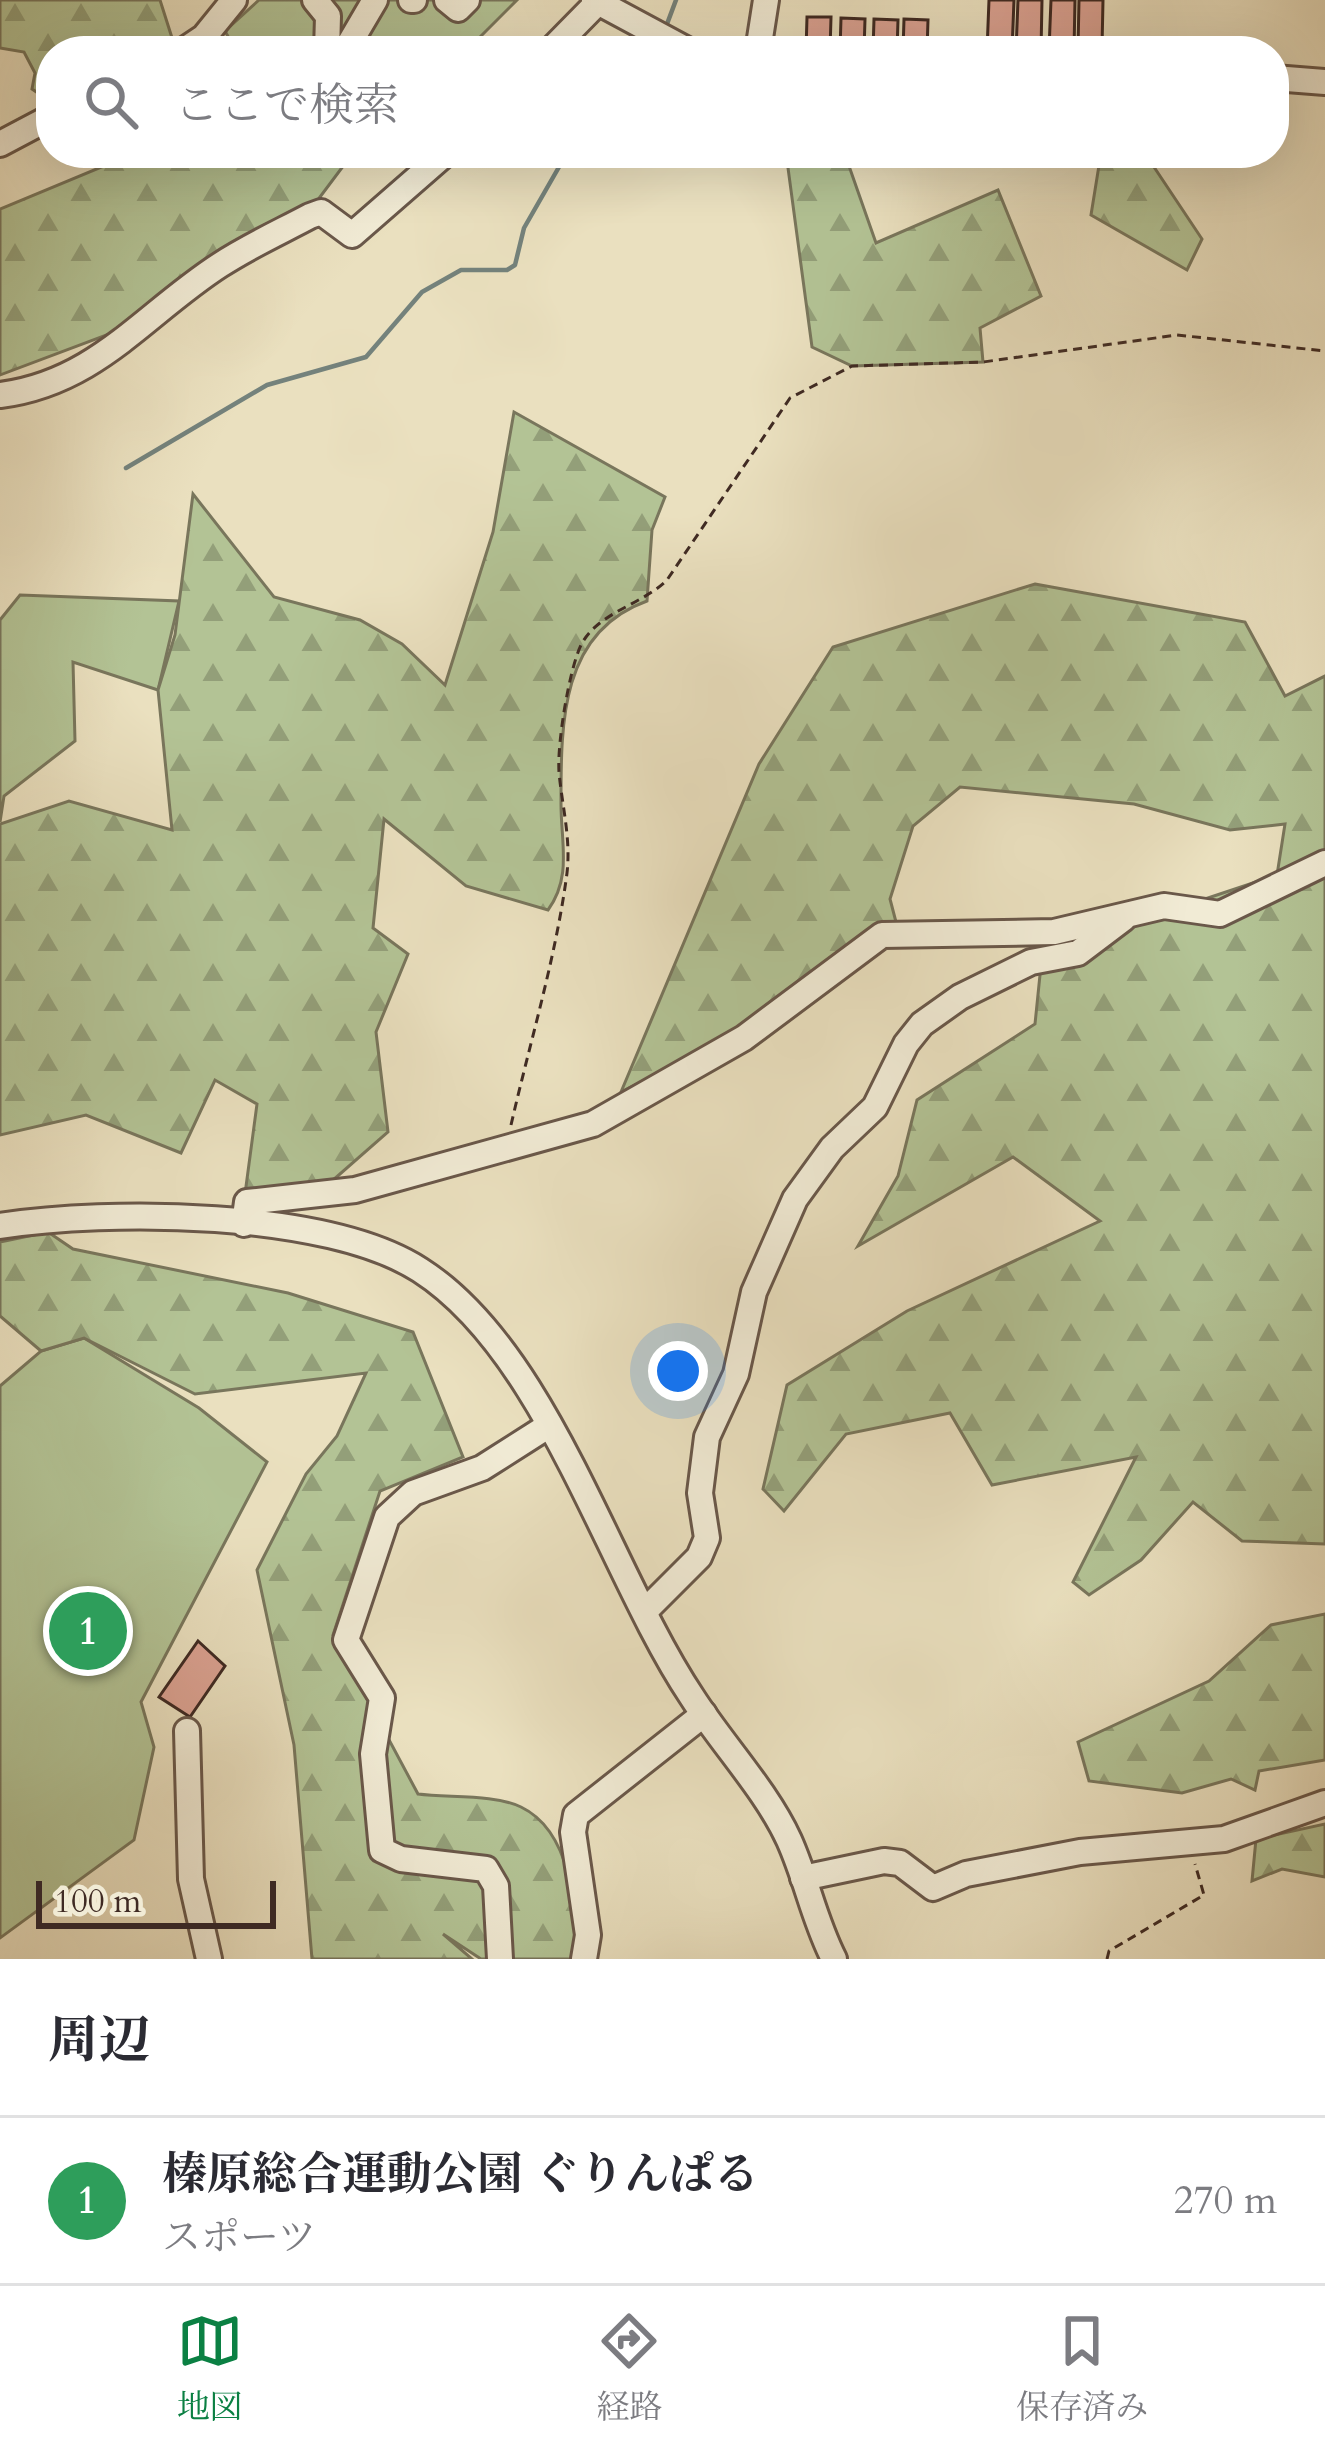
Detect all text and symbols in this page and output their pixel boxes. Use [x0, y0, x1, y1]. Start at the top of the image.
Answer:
search box [36, 36, 1289, 168]
icon: search [78, 69, 144, 135]
text: ここで検索 [174, 75, 399, 136]
your location [648, 1341, 708, 1401]
pin: 1 [49, 1586, 127, 1676]
scale bar [36, 1875, 276, 1928]
text: 100 m [54, 1879, 141, 1924]
text: 周辺 [48, 2006, 150, 2076]
text: 榛原総合運動公園 ぐりんぱる [162, 2144, 759, 2205]
text: 1 [77, 2174, 97, 2227]
text: 270 m [1174, 2174, 1277, 2227]
text: スポーツ [162, 2211, 316, 2264]
tab: 地図 [177, 2308, 243, 2430]
tab: 経路 [596, 2308, 662, 2430]
tab: 保存済み [1016, 2308, 1148, 2430]

